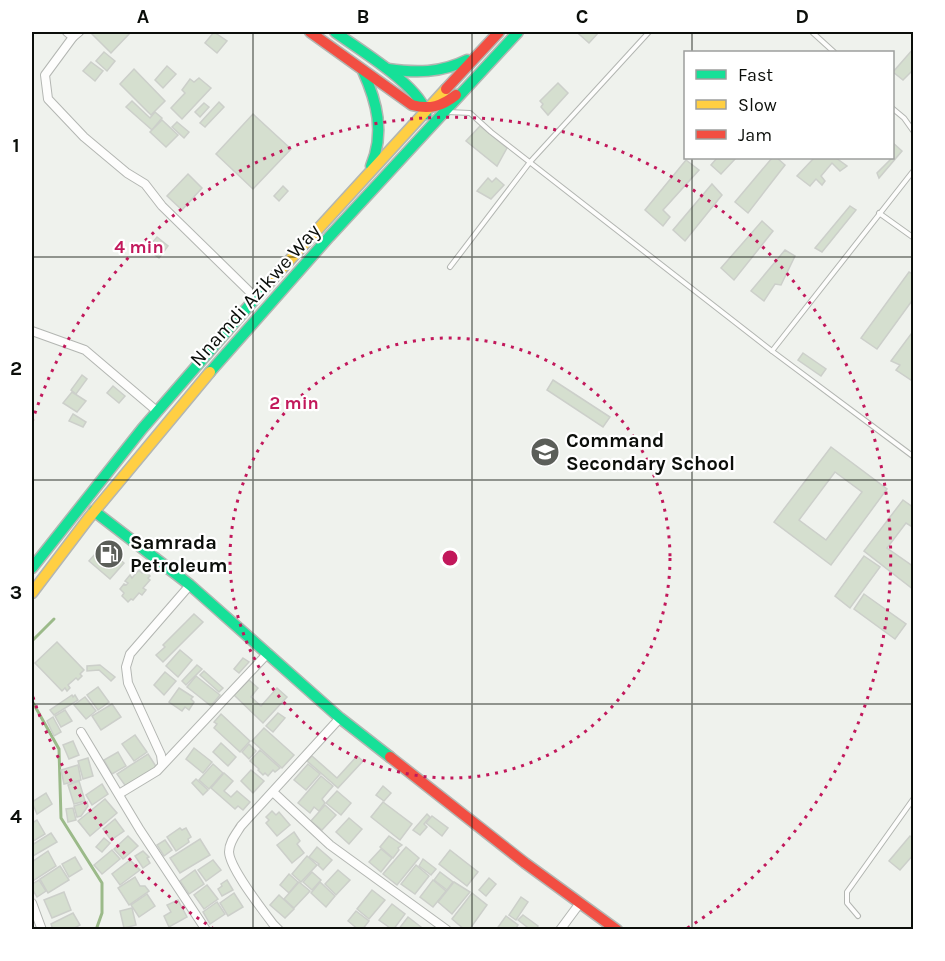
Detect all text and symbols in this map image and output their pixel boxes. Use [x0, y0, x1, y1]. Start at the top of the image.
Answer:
text: A [137, 5, 150, 28]
text: B [357, 5, 369, 28]
text: C [576, 5, 588, 28]
text: D [795, 5, 809, 28]
legend [684, 51, 894, 159]
text: Fast [738, 64, 773, 86]
text: Slow [738, 94, 777, 116]
text: Jam [738, 124, 772, 146]
text: 1 [12, 134, 20, 157]
street label: Nnamdi Azikwe Way [185, 219, 325, 371]
text: 4 min [114, 236, 164, 258]
text: 2 [10, 357, 22, 380]
text: 2 min [269, 392, 319, 414]
place label: Command Secondary School [566, 429, 735, 475]
school or university icon: Command Secondary School [529, 436, 561, 468]
place label: Samrada Petroleum [130, 531, 227, 577]
fuel station icon: Samrada Petroleum [93, 538, 125, 570]
centre of rings [440, 548, 460, 568]
text: 3 [10, 581, 22, 604]
text: 4 [10, 805, 22, 828]

